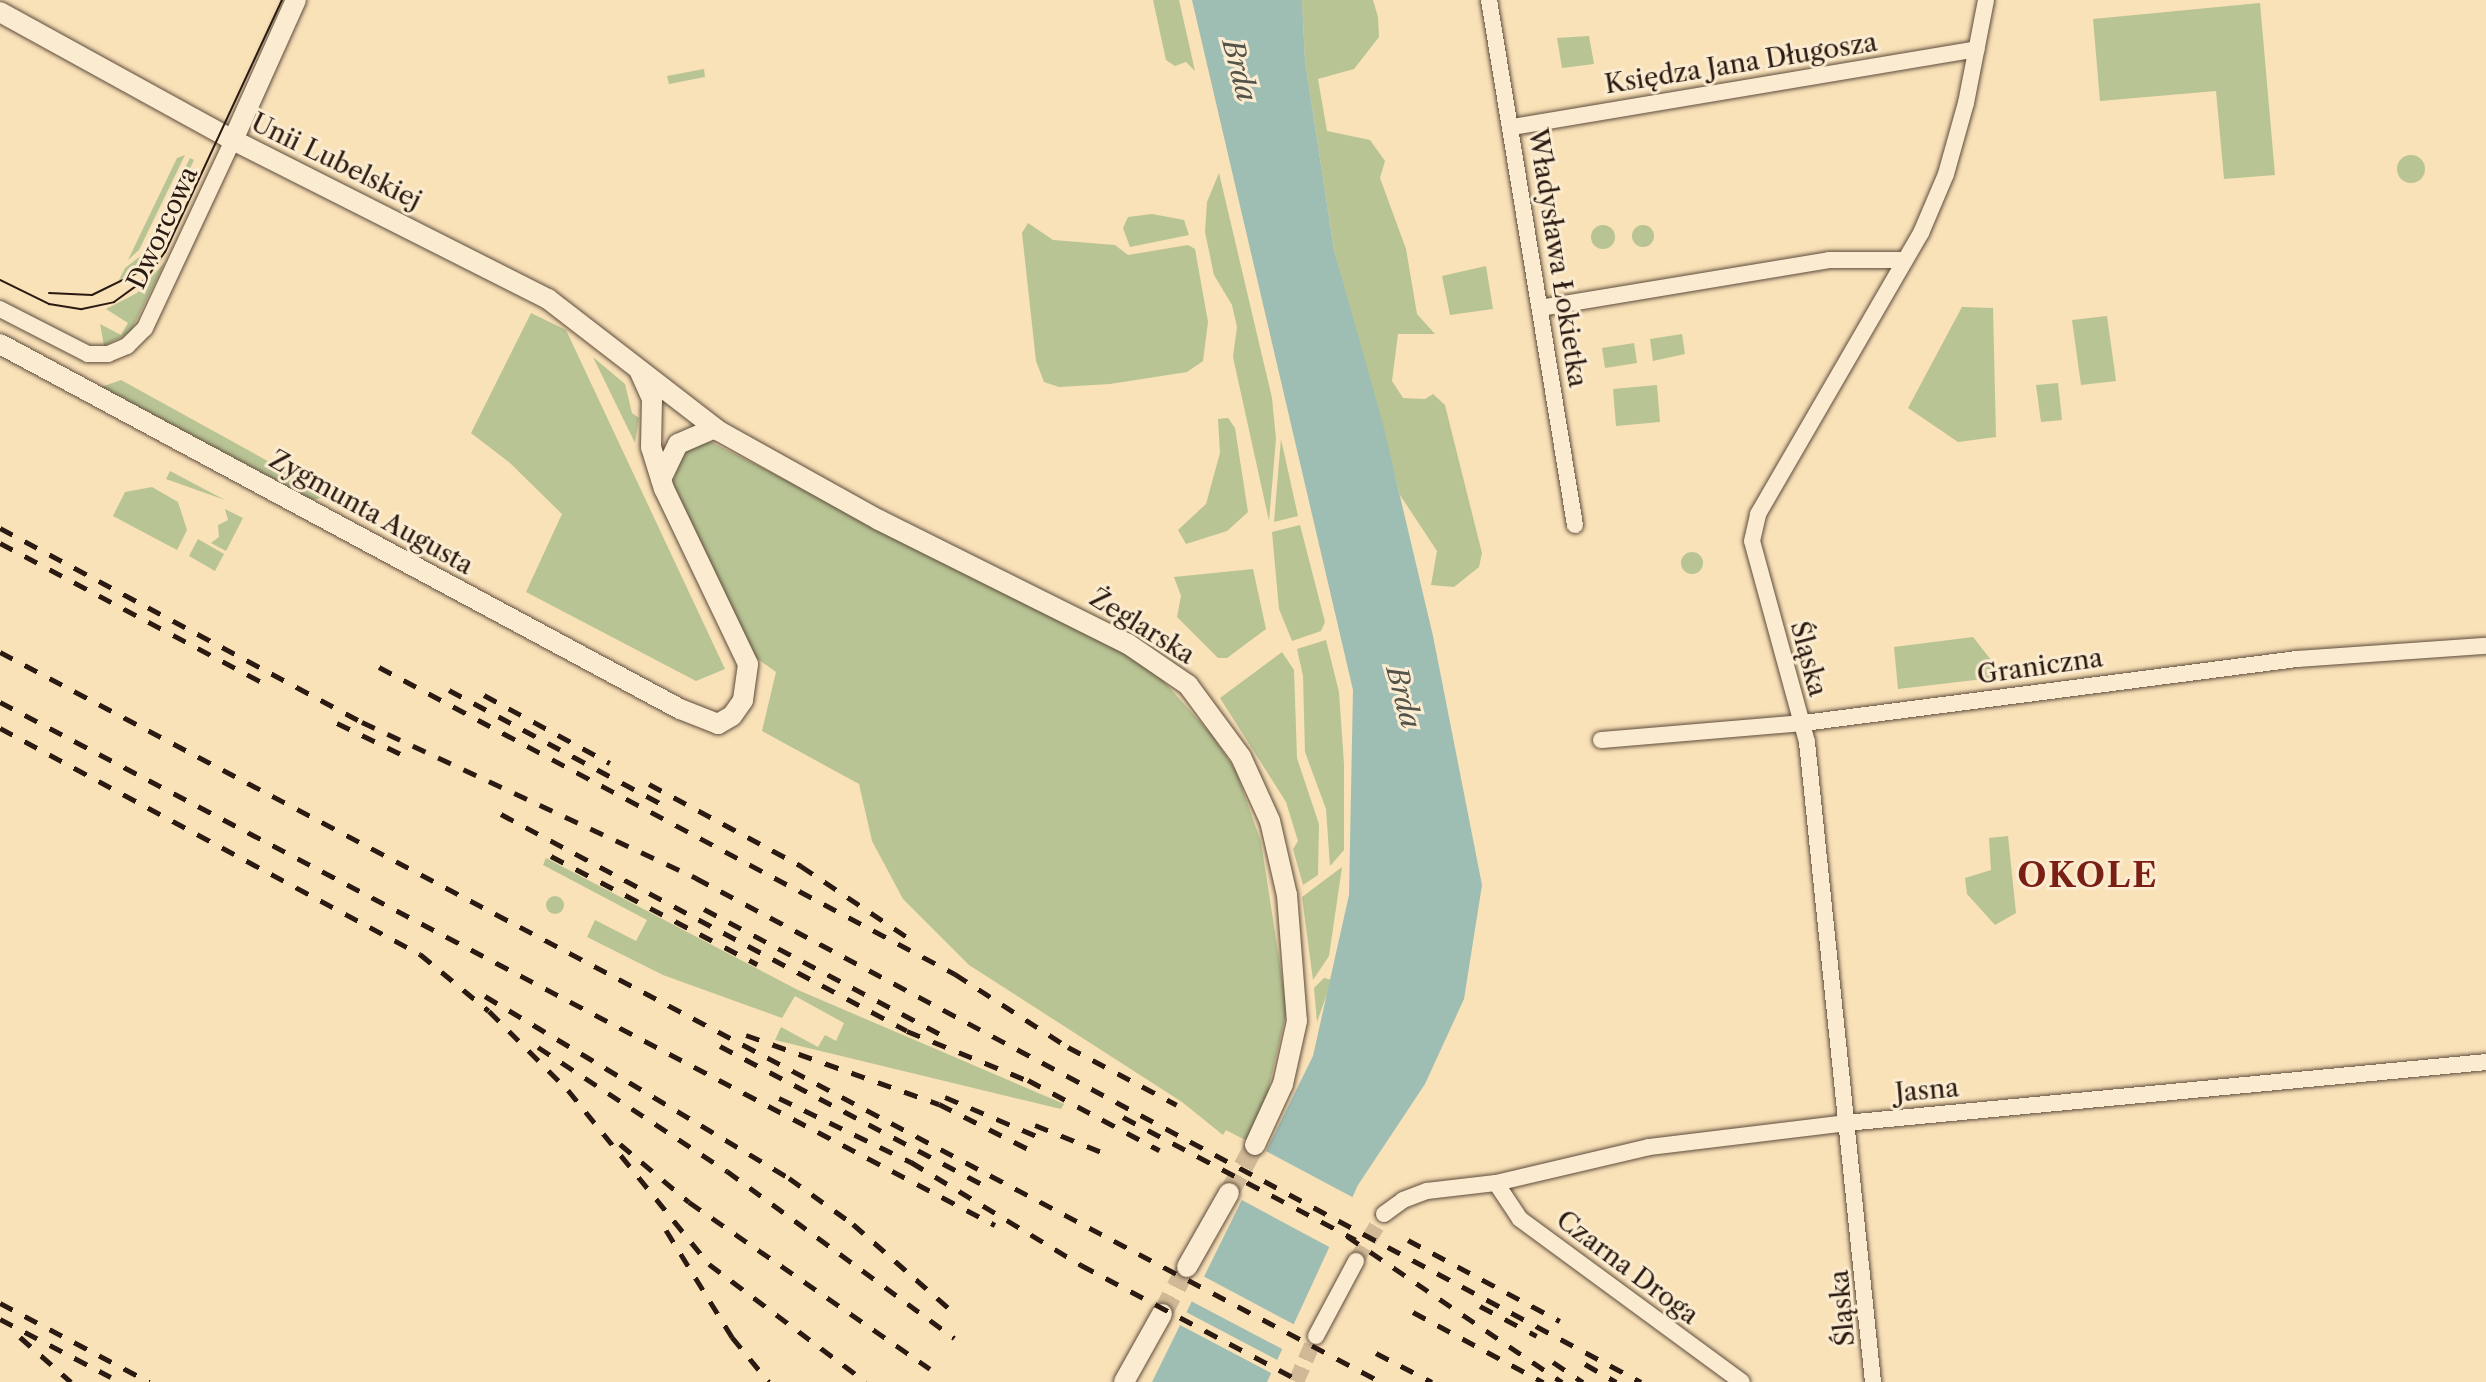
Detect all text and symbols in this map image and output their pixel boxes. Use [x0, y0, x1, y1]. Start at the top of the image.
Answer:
street label: Księdza Jana Długosza [1602, 27, 1880, 101]
water label: Brda [1216, 35, 1264, 105]
street label: Unii Lubelskiej [246, 107, 426, 217]
street label: Władysława Łokietka [1521, 126, 1593, 390]
street label: Dworcowa [121, 162, 205, 294]
street label: Zygmunta Augusta [263, 444, 479, 582]
street label: Żeglarska [1084, 583, 1200, 671]
street label: Śląska [1783, 618, 1833, 700]
street label: Graniczna [1975, 643, 2105, 691]
water label: Brda [1380, 662, 1428, 732]
district label: OKOLE [2017, 856, 2159, 896]
street label: Jasna [1894, 1073, 1960, 1109]
street label: Czarna Droga [1550, 1204, 1704, 1332]
street label: Śląska [1824, 1269, 1862, 1347]

